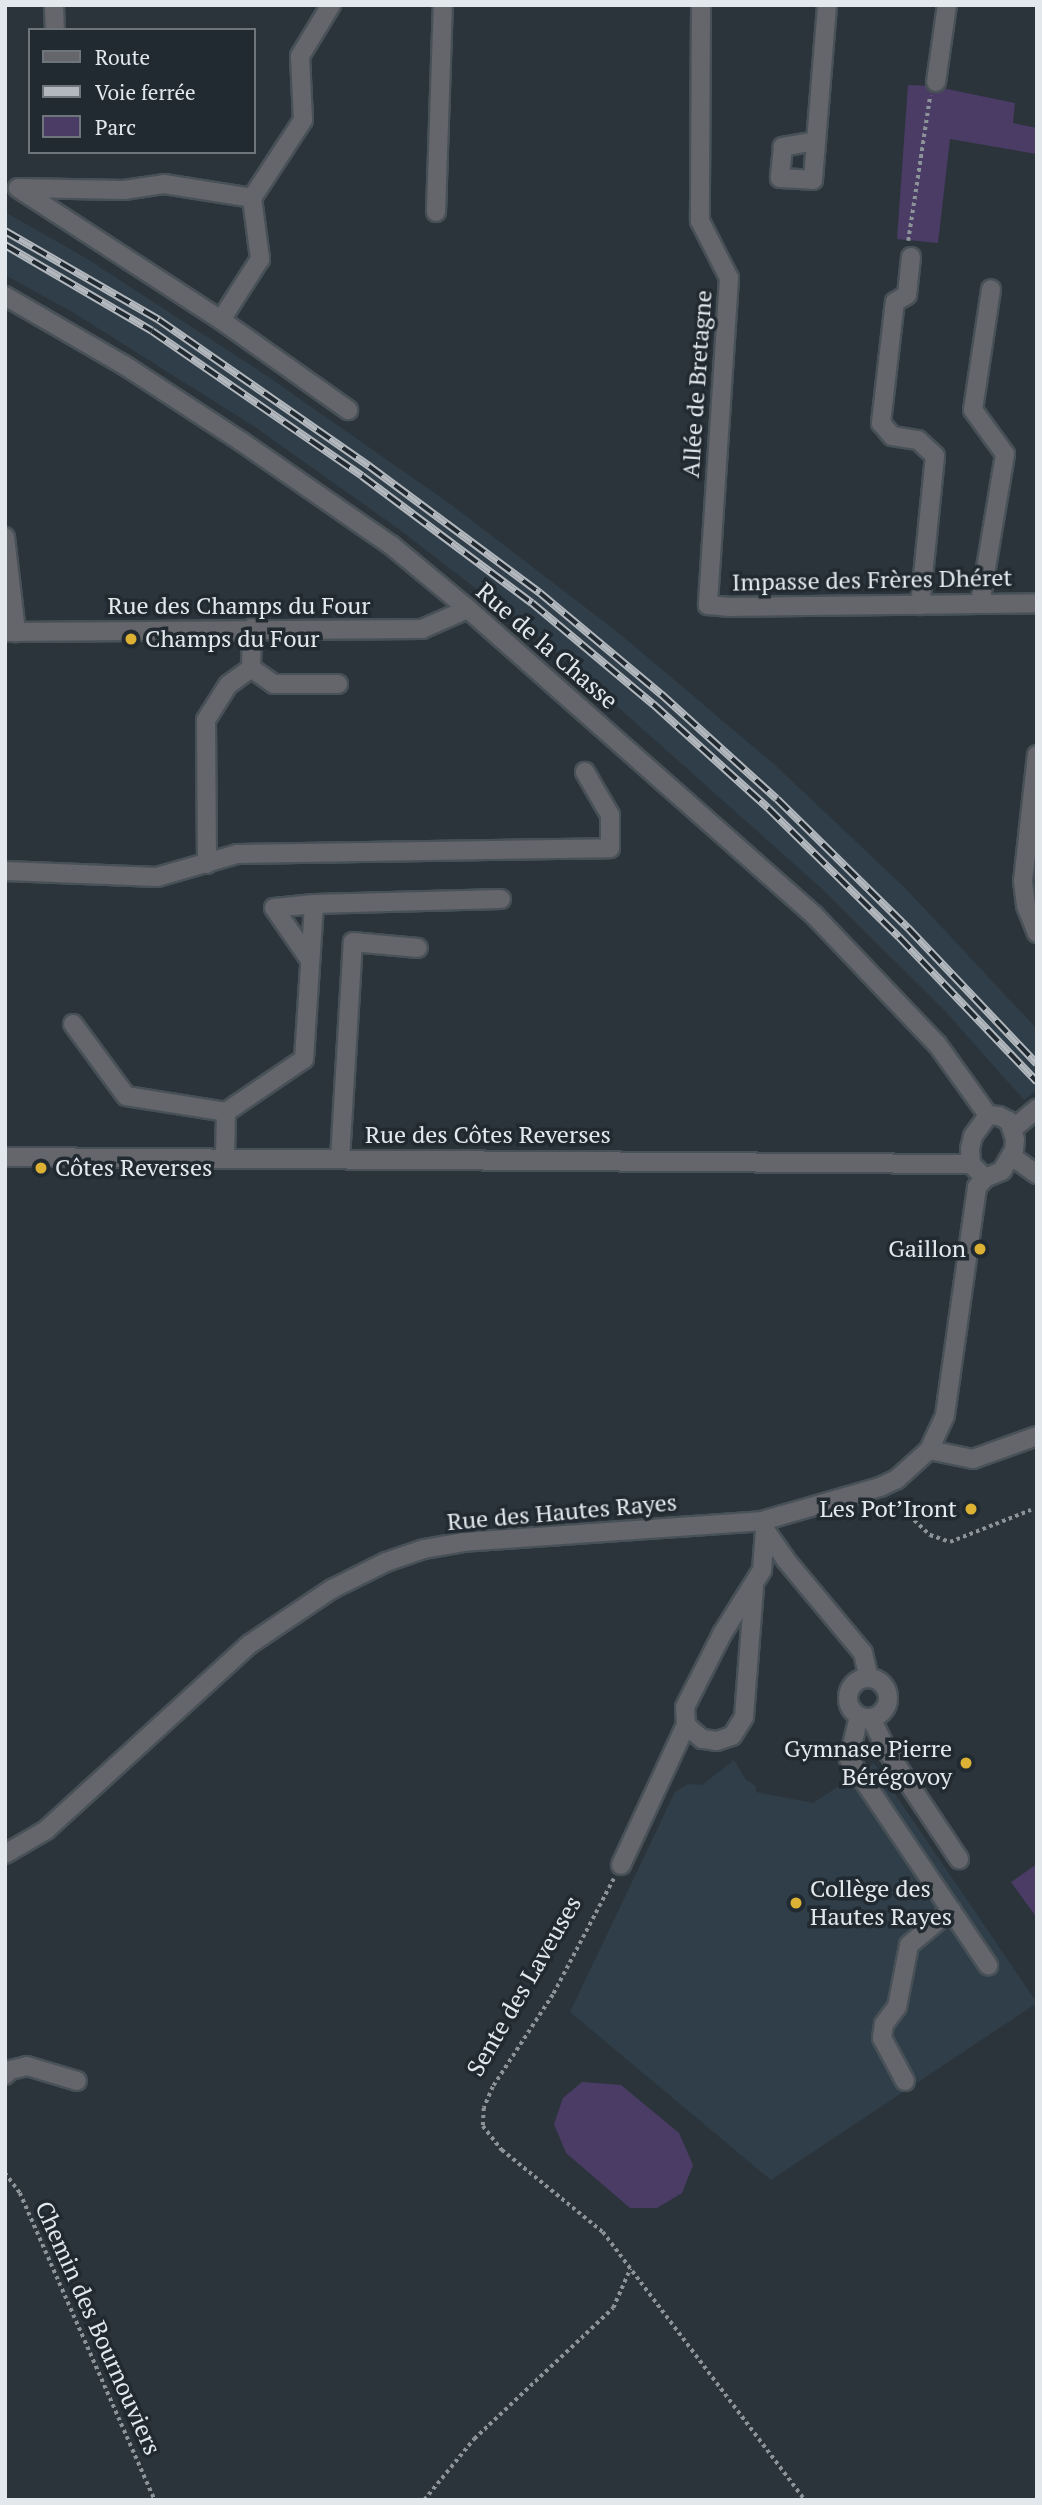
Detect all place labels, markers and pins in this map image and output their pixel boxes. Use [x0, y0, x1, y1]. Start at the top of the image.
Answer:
place label: Champs du Four [145, 625, 319, 653]
marker: Champs du Four [123, 631, 139, 647]
place label: Côtes Reverses [55, 1154, 212, 1182]
marker: Côtes Reverses [33, 1160, 49, 1176]
place label: Gaillon [888, 1235, 966, 1263]
marker: Gaillon [972, 1241, 988, 1257]
place label: Les Pot’Iront [819, 1495, 957, 1523]
marker: Les Pot’Iront [963, 1501, 979, 1517]
place label: Gymnase Pierre Bérégovoy [784, 1735, 952, 1791]
marker: Gymnase Pierre Bérégovoy [958, 1755, 974, 1771]
place label: Collège des Hautes Rayes [810, 1875, 952, 1931]
marker: Collège des Hautes Rayes [788, 1895, 804, 1911]

